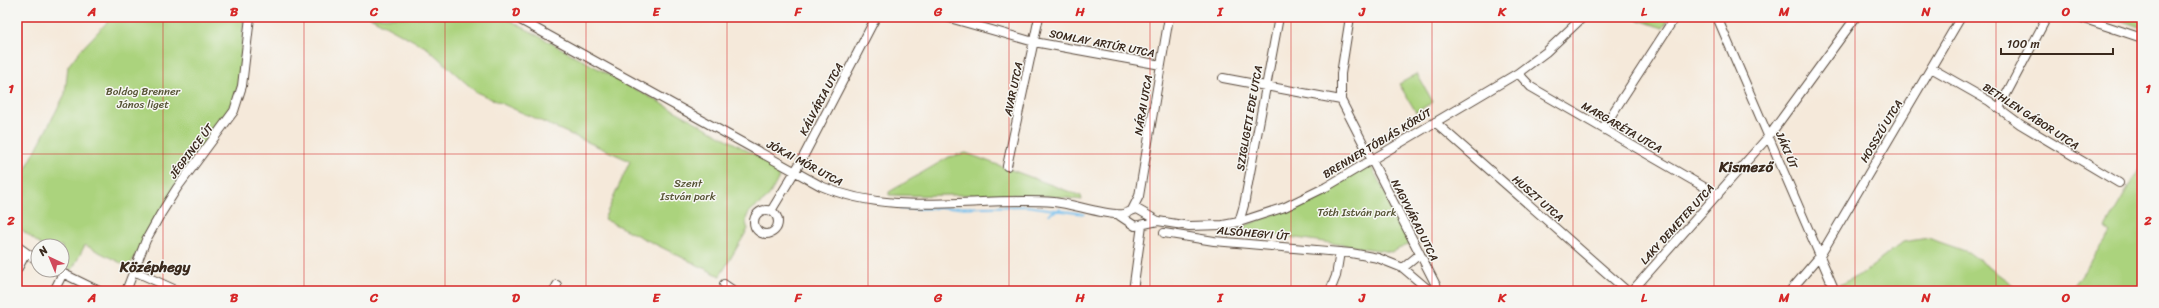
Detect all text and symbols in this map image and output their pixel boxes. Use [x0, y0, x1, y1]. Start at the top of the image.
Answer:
text: A [87, 0, 96, 23]
text: B [230, 0, 239, 23]
text: C [369, 0, 379, 23]
text: D [512, 0, 520, 23]
text: E [652, 0, 661, 23]
text: F [793, 0, 802, 23]
text: G [933, 0, 943, 23]
text: H [1074, 0, 1085, 23]
text: I [1216, 0, 1224, 23]
text: J [1358, 0, 1366, 23]
text: K [1497, 0, 1507, 23]
text: L [1641, 0, 1648, 23]
text: M [1778, 0, 1790, 23]
text: N [1920, 0, 1931, 23]
text: O [2061, 0, 2071, 23]
street label: SOMLAY ARTÚR UTCA [1048, 24, 1156, 63]
scale bar [2001, 30, 2113, 56]
text: 100 m [2007, 33, 2040, 55]
street label: KÁLVÁRIA UTCA [794, 60, 849, 139]
street label: AVAR UTCA [998, 60, 1028, 119]
street label: SZIGLIGETI EDE UTCA [1231, 64, 1268, 172]
street label: NÁRAI UTCA [1129, 73, 1158, 137]
text: 1 [8, 77, 14, 100]
text: 1 [2145, 77, 2151, 100]
street label: BETHLEN GÁBOR UTCA [1979, 78, 2083, 155]
park label: Boldog Brenner János liget [106, 82, 182, 114]
street label: HOSSZÚ UTCA [1855, 96, 1908, 166]
street label: MARGARÉTA UTCA [1578, 97, 1666, 158]
street label: BRENNER TÓBIÁS KÖRÚT [1319, 103, 1436, 184]
street label: JÉGPINCE ÚT [164, 119, 219, 184]
street label: JÁKI ÚT [1770, 128, 1803, 172]
street label: JÓKAI MÓR UTCA [762, 135, 846, 192]
district label: Kismező [1718, 154, 1774, 180]
street label: HUSZT UTCA [1507, 170, 1568, 226]
park label: Szent István park [659, 174, 716, 206]
street label: NAGYVÁRAD UTCA [1386, 176, 1443, 265]
street label: LAKY DEMETER UTCA [1636, 180, 1719, 269]
park label: Tóth István park [1318, 203, 1397, 222]
text: 2 [6, 209, 15, 232]
text: 2 [2143, 209, 2152, 232]
street label: ALSÓHEGYI ÚT [1215, 221, 1290, 246]
north arrow [30, 238, 70, 278]
text: N [33, 241, 53, 261]
district label: Középhegy [119, 254, 191, 280]
text: A [87, 286, 96, 308]
text: B [230, 286, 239, 308]
text: C [369, 286, 379, 308]
text: D [512, 286, 520, 308]
text: E [652, 286, 661, 308]
text: F [793, 286, 802, 308]
text: G [933, 286, 943, 308]
text: H [1074, 286, 1085, 308]
text: I [1216, 286, 1224, 308]
text: J [1358, 286, 1366, 308]
text: K [1497, 286, 1507, 308]
text: L [1641, 286, 1648, 308]
text: M [1778, 286, 1790, 308]
text: N [1920, 286, 1931, 308]
text: O [2061, 286, 2071, 308]

